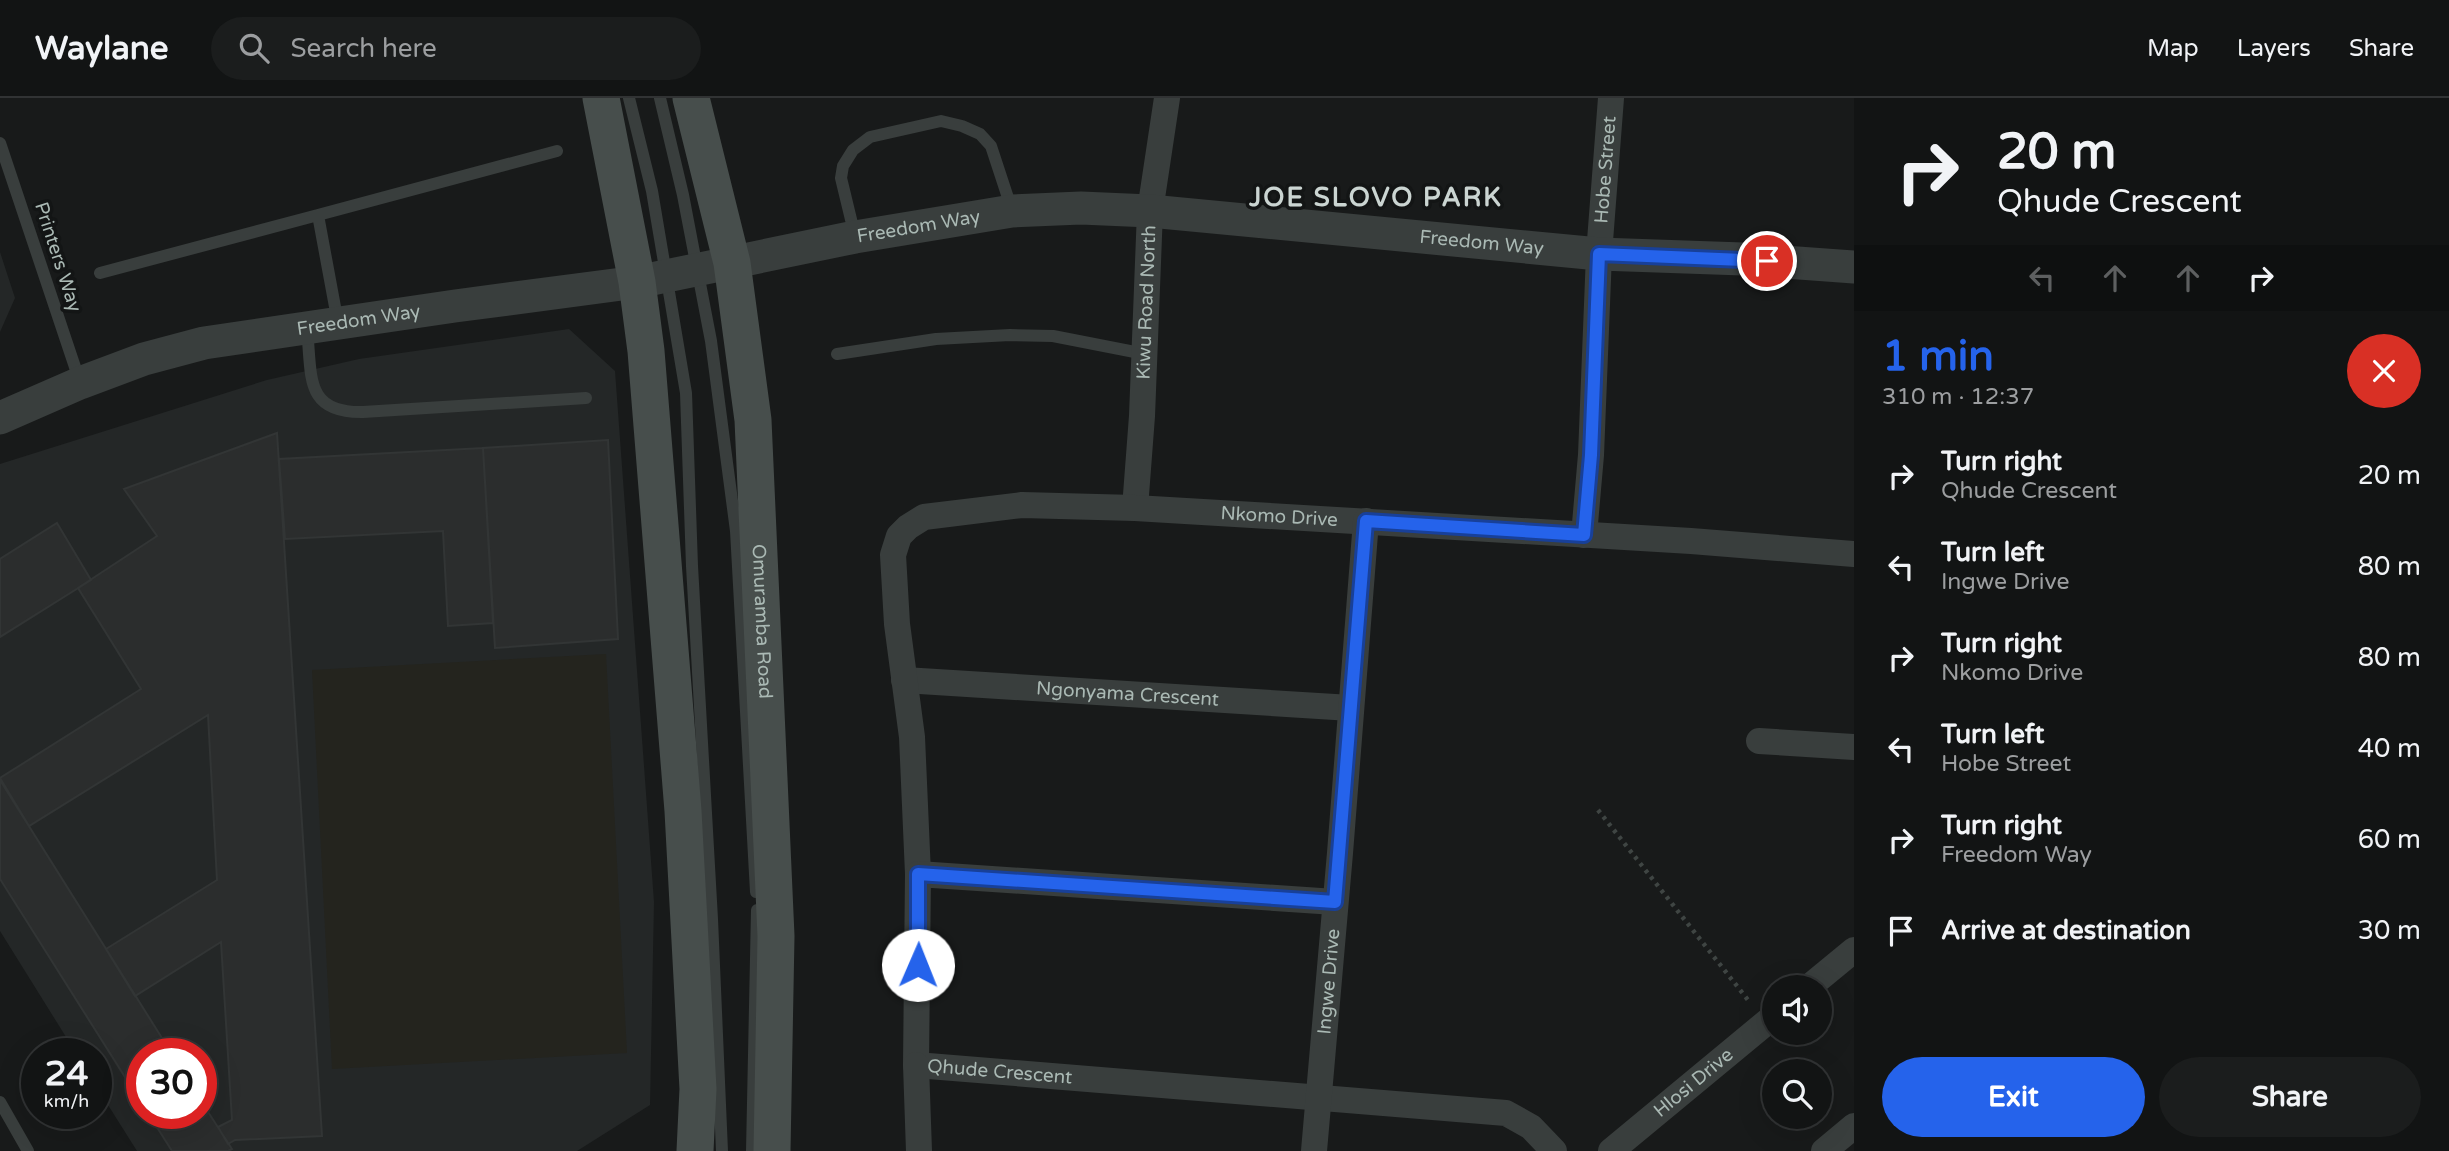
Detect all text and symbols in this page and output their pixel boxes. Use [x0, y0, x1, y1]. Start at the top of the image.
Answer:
search box [211, 17, 701, 80]
text: Waylane [35, 29, 169, 68]
icon: search [235, 29, 273, 67]
text: Search here [291, 33, 437, 64]
text: Map [2147, 34, 2199, 63]
text: Layers [2237, 34, 2311, 63]
text: Share [2349, 34, 2414, 63]
street label: Hobe Street [1590, 115, 1621, 224]
text: 20 m [1997, 123, 2116, 182]
icon: right [1882, 126, 1973, 217]
district label: JOE SLOVO PARK [1248, 182, 1503, 213]
text: Qhude Crescent [1997, 183, 2242, 221]
street label: Printers Way [30, 199, 86, 315]
street label: Freedom Way [855, 205, 982, 248]
street label: Kiwu Road North [1132, 225, 1160, 380]
street label: Freedom Way [1418, 226, 1545, 260]
pin [1737, 231, 1797, 291]
icon: arrive [1748, 242, 1786, 280]
icon: left [2023, 259, 2061, 297]
icon: ahead [2096, 259, 2134, 297]
icon: ahead [2169, 259, 2207, 297]
icon: right [2242, 259, 2280, 297]
street label: Freedom Way [295, 300, 422, 340]
text: 1 min [1882, 331, 1994, 382]
button: close [2347, 334, 2421, 408]
text: 310 m · 12:37 [1882, 383, 2034, 411]
text: Turn right [1941, 446, 2062, 477]
icon: right [1882, 457, 1920, 495]
text: 20 m [2358, 460, 2421, 491]
text: Qhude Crescent [1941, 477, 2117, 505]
street label: Nkomo Drive [1220, 502, 1339, 531]
text: Turn left [1941, 537, 2044, 568]
street label: Omuramba Road [748, 543, 776, 699]
icon: left [1882, 548, 1920, 586]
text: 80 m [2358, 551, 2421, 582]
text: Ingwe Drive [1941, 568, 2070, 596]
text: Turn right [1941, 628, 2062, 659]
icon: right [1882, 639, 1920, 677]
text: 80 m [2358, 642, 2421, 673]
text: Nkomo Drive [1941, 659, 2083, 687]
street label: Ngonyama Crescent [1035, 677, 1220, 711]
text: Turn left [1941, 719, 2044, 750]
icon: left [1882, 730, 1920, 768]
text: 40 m [2358, 733, 2421, 764]
text: Hobe Street [1941, 750, 2071, 778]
text: Turn right [1941, 810, 2062, 841]
icon: right [1882, 821, 1920, 859]
text: 60 m [2358, 824, 2421, 855]
text: Freedom Way [1941, 841, 2092, 869]
icon: arrive [1882, 912, 1920, 950]
text: Arrive at destination [1941, 915, 2191, 946]
text: 30 m [2358, 915, 2421, 946]
position arrow [881, 928, 955, 1002]
street label: Ingwe Drive [1313, 928, 1344, 1036]
map controls [1762, 975, 1832, 1129]
button: sound [1762, 975, 1832, 1045]
speed limit sign: 30 [126, 1038, 217, 1129]
street label: Hlosi Drive [1649, 1044, 1737, 1122]
text: 24 [45, 1053, 88, 1095]
street label: Qhude Crescent [926, 1055, 1073, 1089]
button: Exit [1882, 1057, 2145, 1137]
button: Share [2159, 1057, 2421, 1137]
button: search [1762, 1059, 1832, 1129]
text: km/h [44, 1090, 89, 1112]

